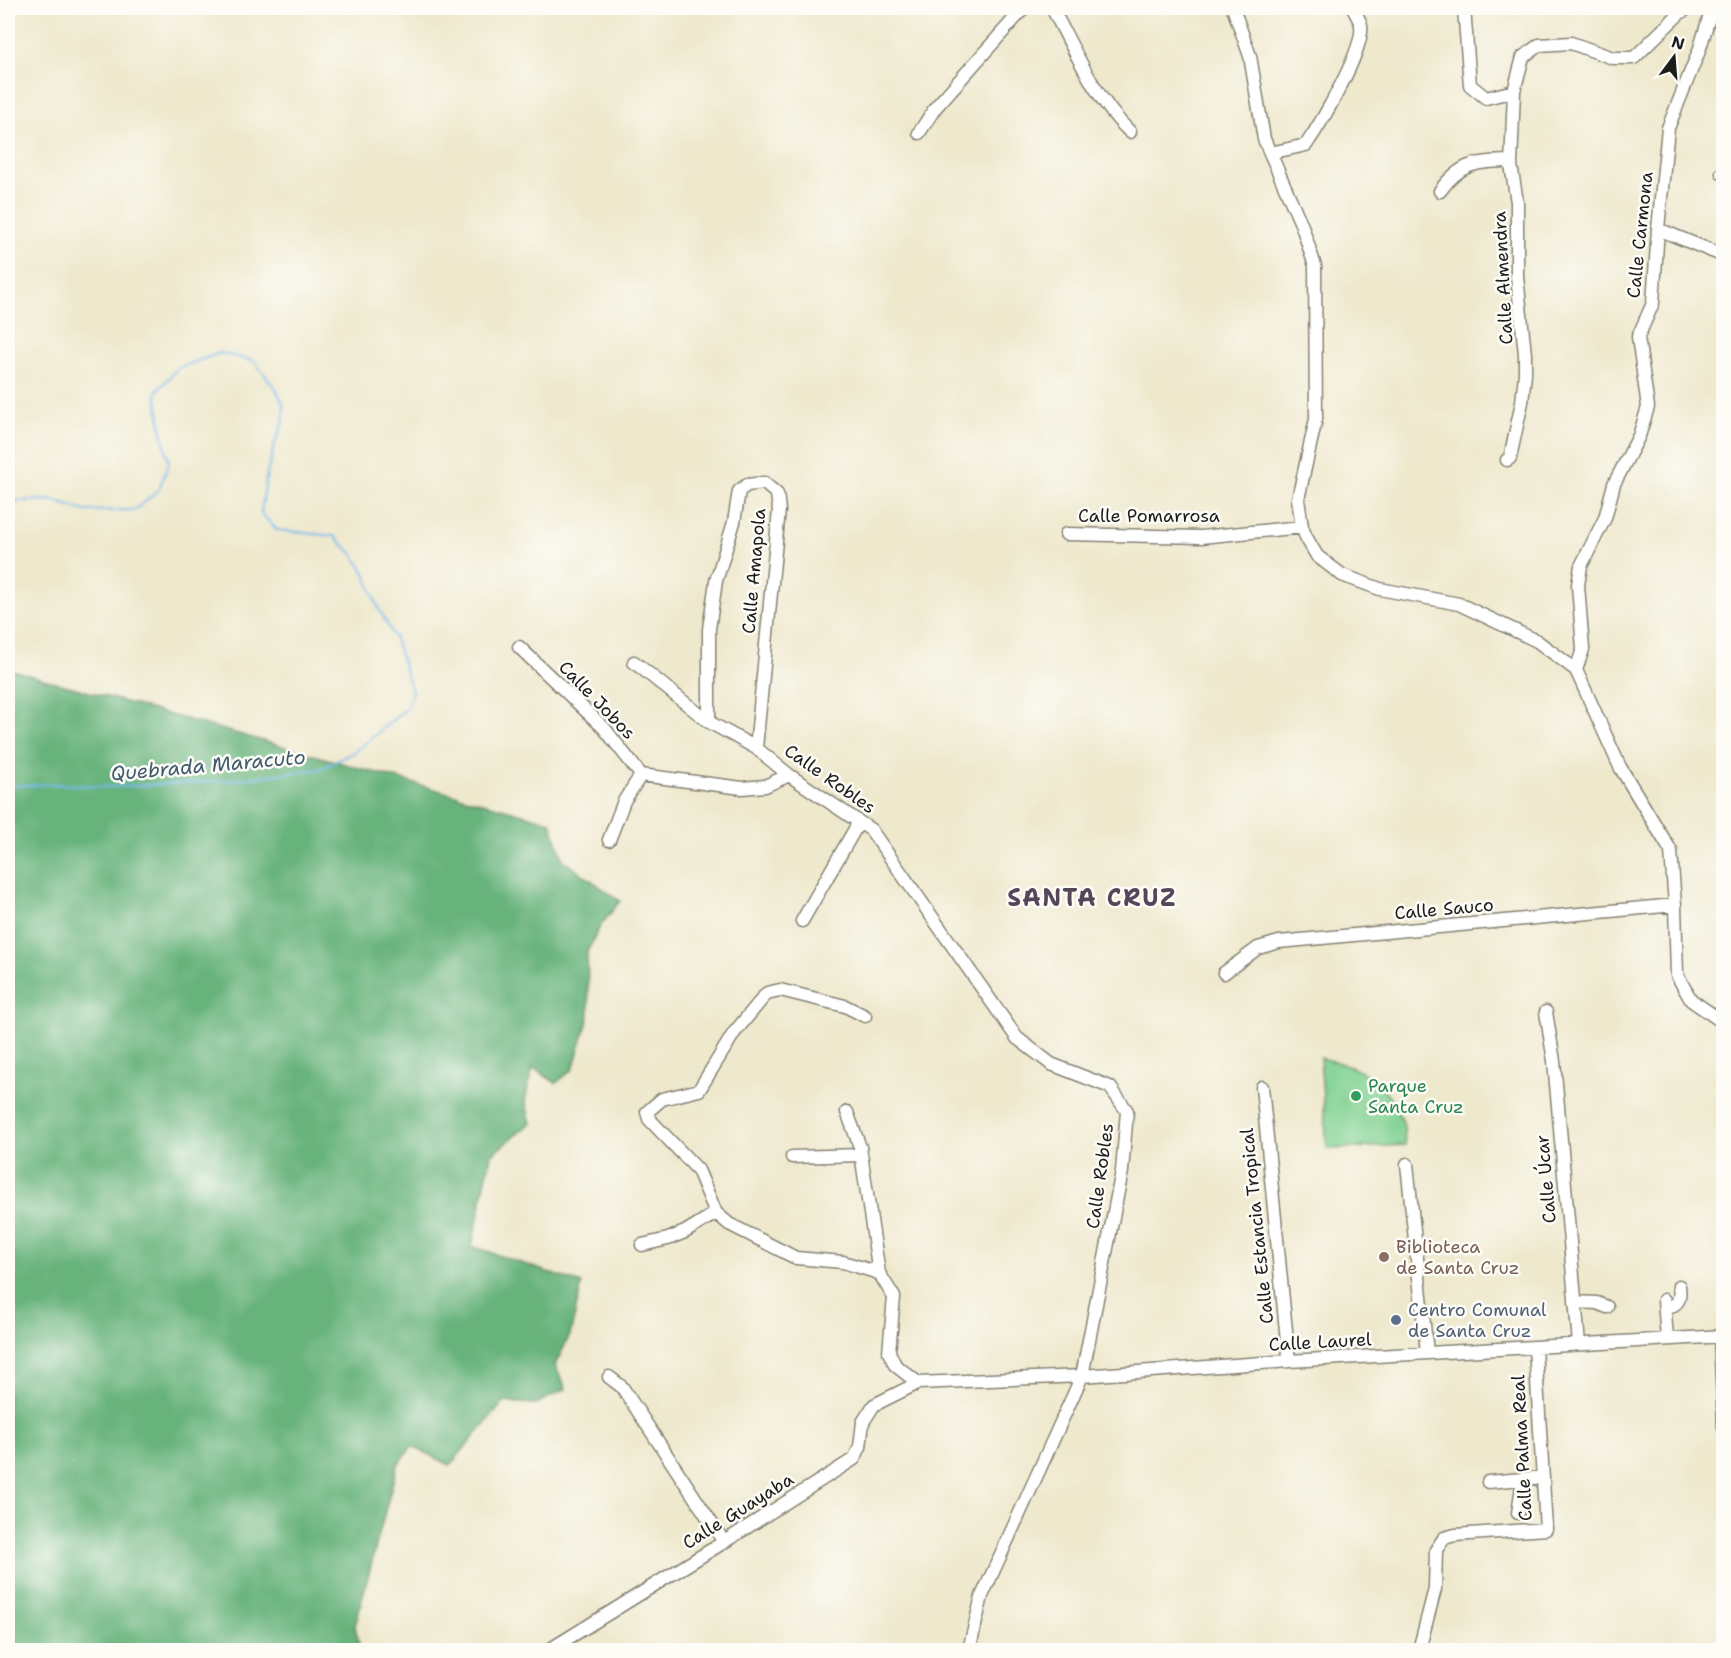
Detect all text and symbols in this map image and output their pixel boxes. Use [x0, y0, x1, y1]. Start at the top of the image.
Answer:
north arrow [1644, 27, 1704, 87]
text: N [1669, 31, 1687, 55]
street label: Calle Carmona [1621, 171, 1659, 299]
street label: Calle Almendra [1488, 211, 1518, 345]
street label: Calle Pomarrosa [1078, 504, 1220, 528]
street label: Calle Amapola [737, 507, 771, 635]
street label: Calle Jobos [553, 655, 641, 745]
street label: Calle Robles [780, 739, 880, 819]
water label: Quebrada Maracuto [109, 744, 307, 786]
district label: SANTA CRUZ [1007, 882, 1177, 914]
street label: Calle Sauco [1393, 893, 1495, 925]
place label: Parque Santa Cruz [1368, 1074, 1464, 1119]
marker: Parque Santa Cruz [1349, 1089, 1363, 1103]
street label: Calle Robles [1081, 1122, 1119, 1230]
street label: Calle Estancia Tropical [1235, 1126, 1279, 1325]
street label: Calle Úcar [1530, 1134, 1562, 1224]
place label: Biblioteca de Santa Cruz [1396, 1235, 1519, 1280]
marker: Biblioteca de Santa Cruz [1377, 1250, 1391, 1264]
place label: Centro Comunal de Santa Cruz [1408, 1298, 1547, 1343]
marker: Centro Comunal de Santa Cruz [1389, 1313, 1403, 1327]
street label: Calle Laurel [1268, 1327, 1373, 1357]
street label: Calle Palma Real [1506, 1374, 1538, 1522]
street label: Calle Guayaba [678, 1467, 798, 1555]

